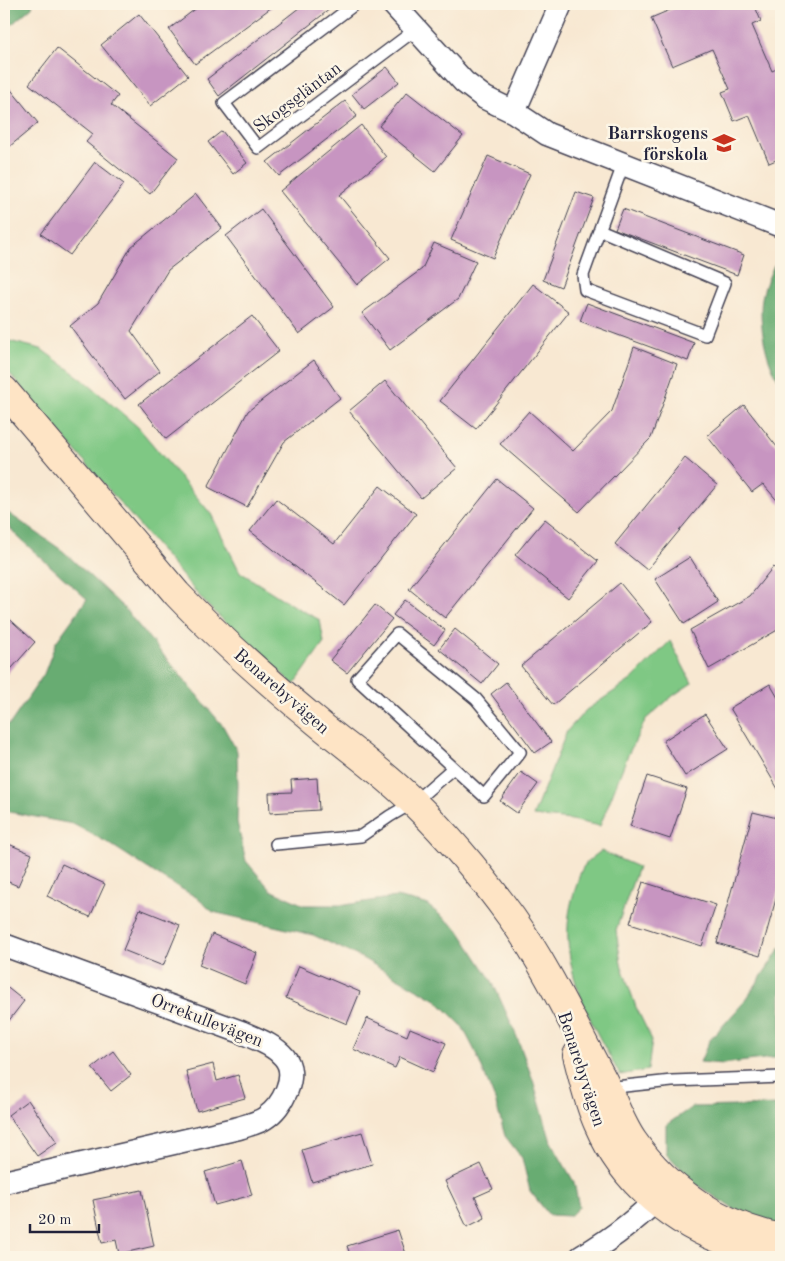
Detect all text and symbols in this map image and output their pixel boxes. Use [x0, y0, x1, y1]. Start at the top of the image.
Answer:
street label: Skogsgläntan [250, 59, 345, 137]
place label: Barrskogens förskola [607, 125, 708, 164]
school or university icon: Barrskogens förskola [711, 130, 737, 156]
street label: Benarebyvägen [230, 646, 333, 738]
street label: Orrekullevägen [148, 991, 266, 1051]
street label: Benarebyvägen [554, 1010, 608, 1129]
scale bar [30, 1201, 99, 1233]
text: 20 m [38, 1213, 72, 1228]

